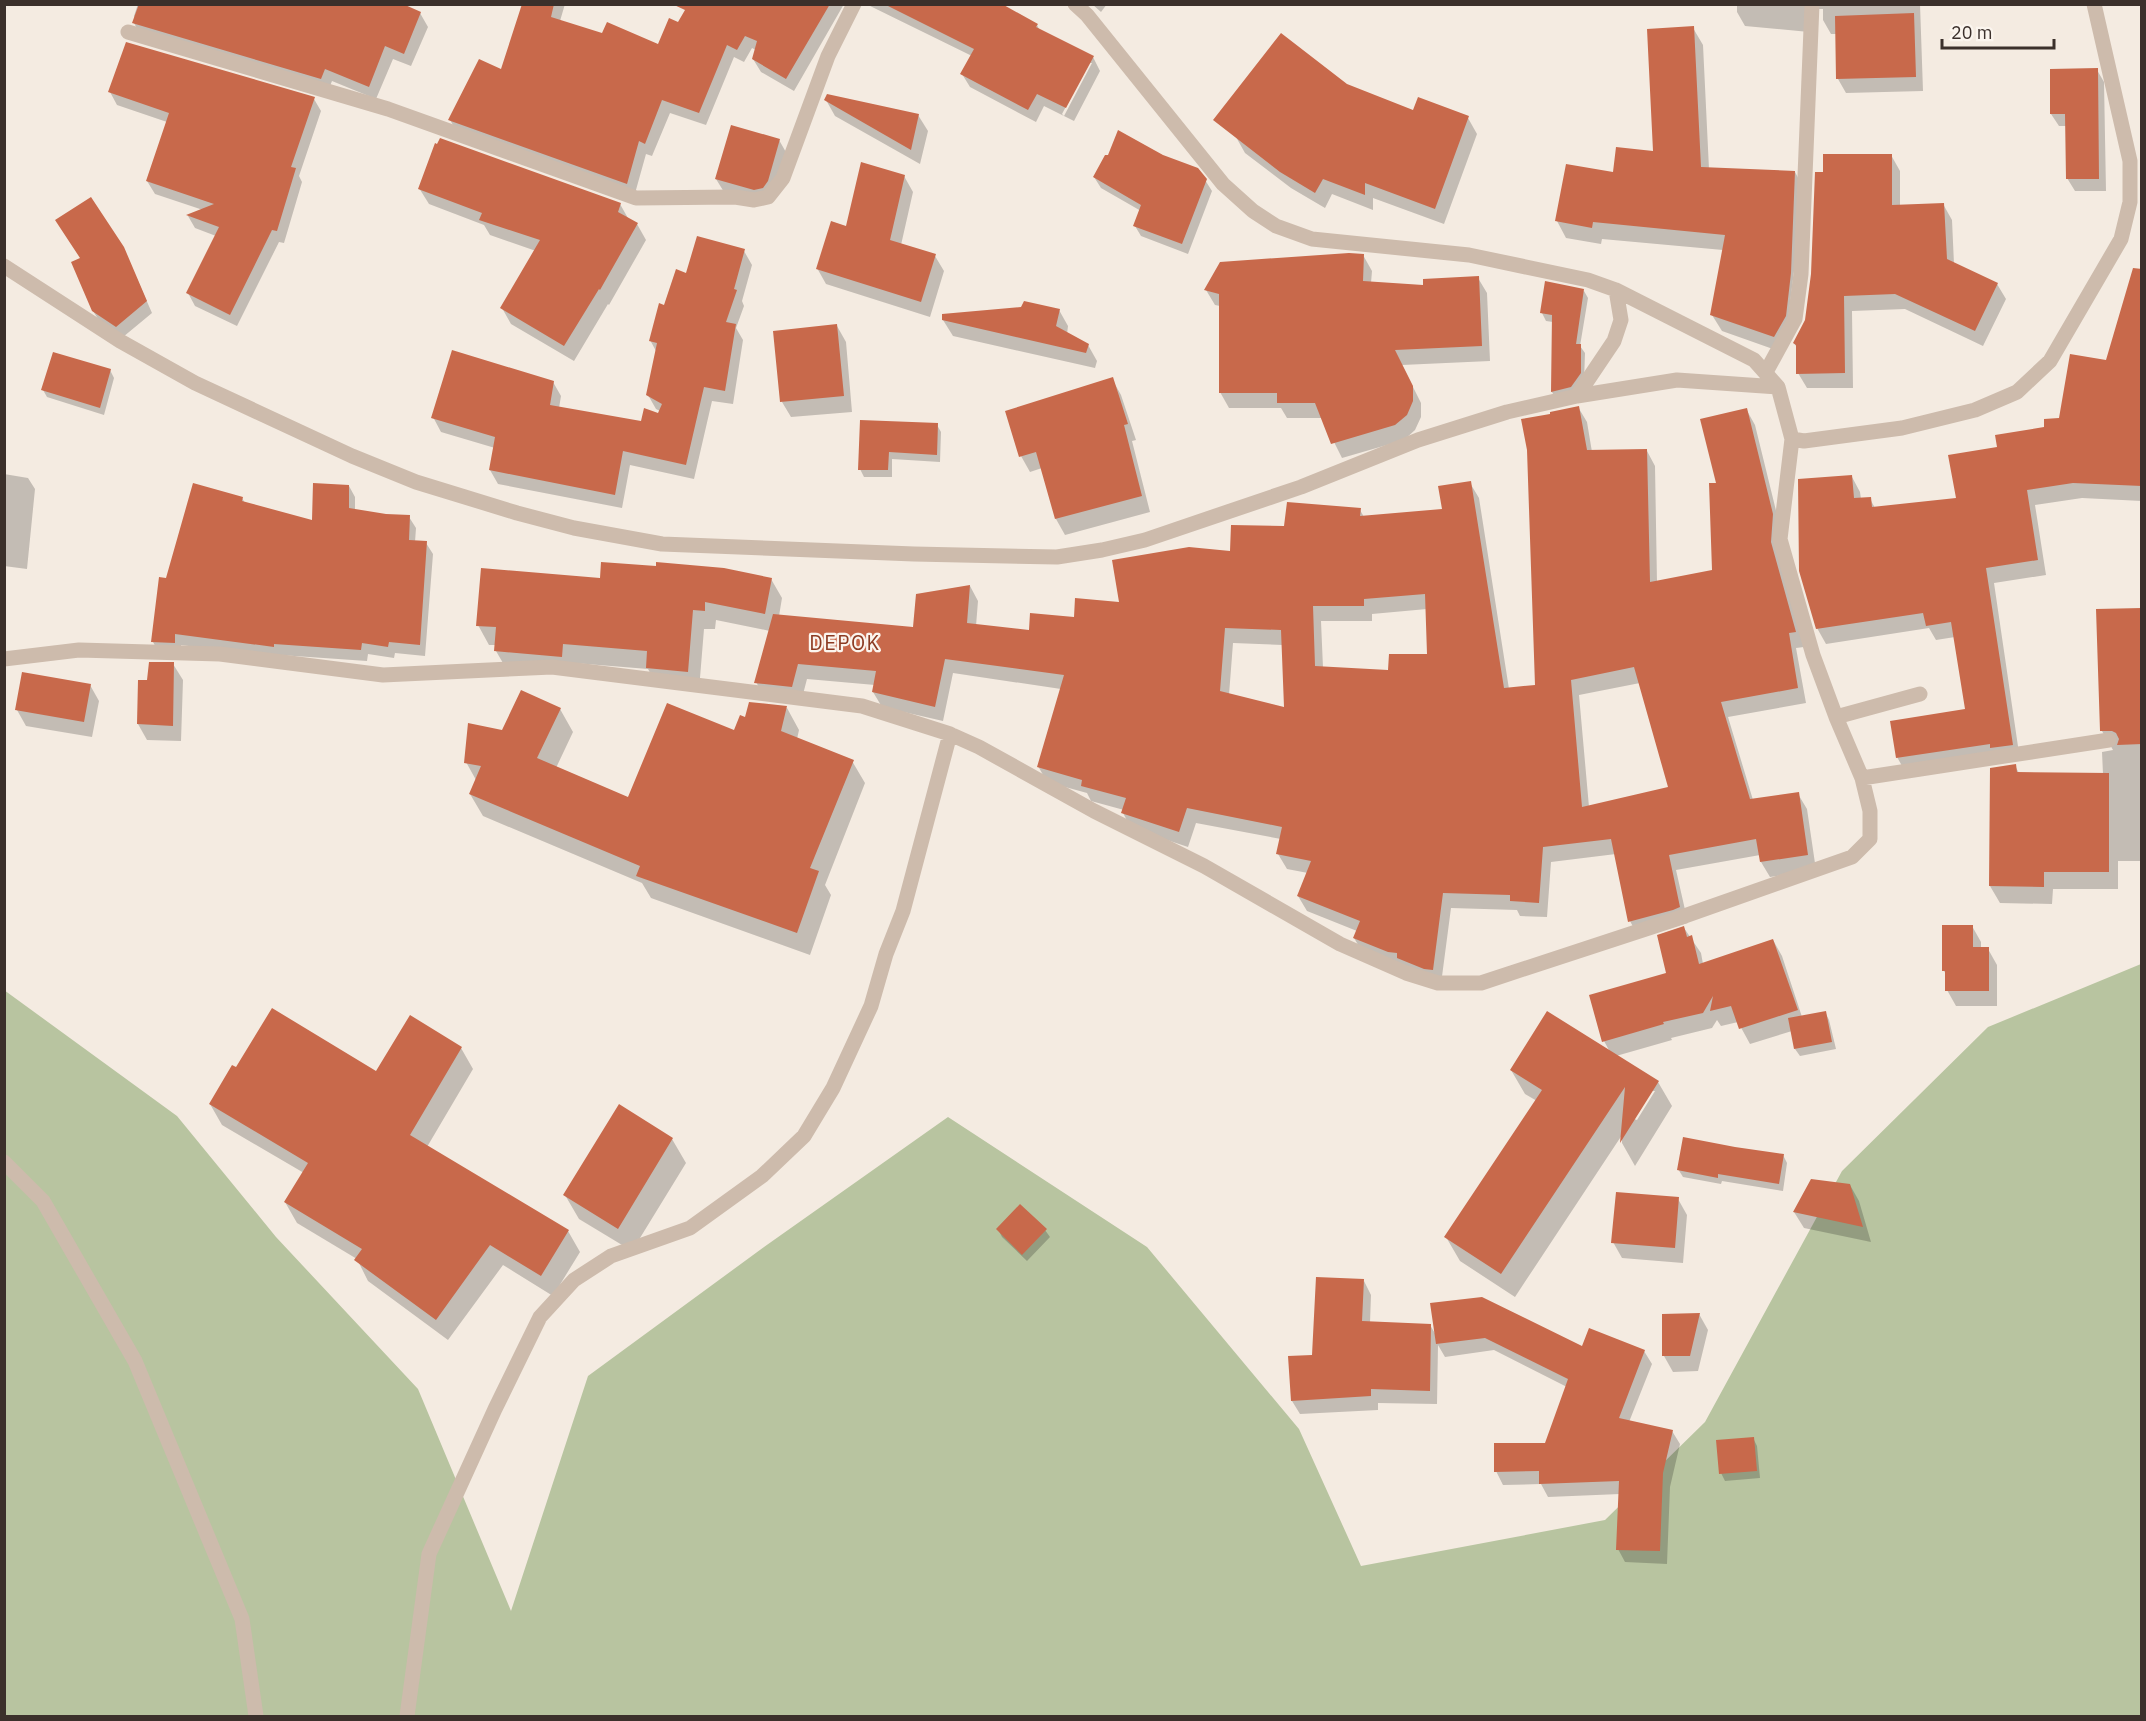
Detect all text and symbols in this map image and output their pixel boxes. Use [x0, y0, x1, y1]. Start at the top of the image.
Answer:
scale bar [1942, 12, 2054, 50]
text: 20 m [1951, 21, 1993, 44]
district label: DEPOK [809, 629, 881, 656]

